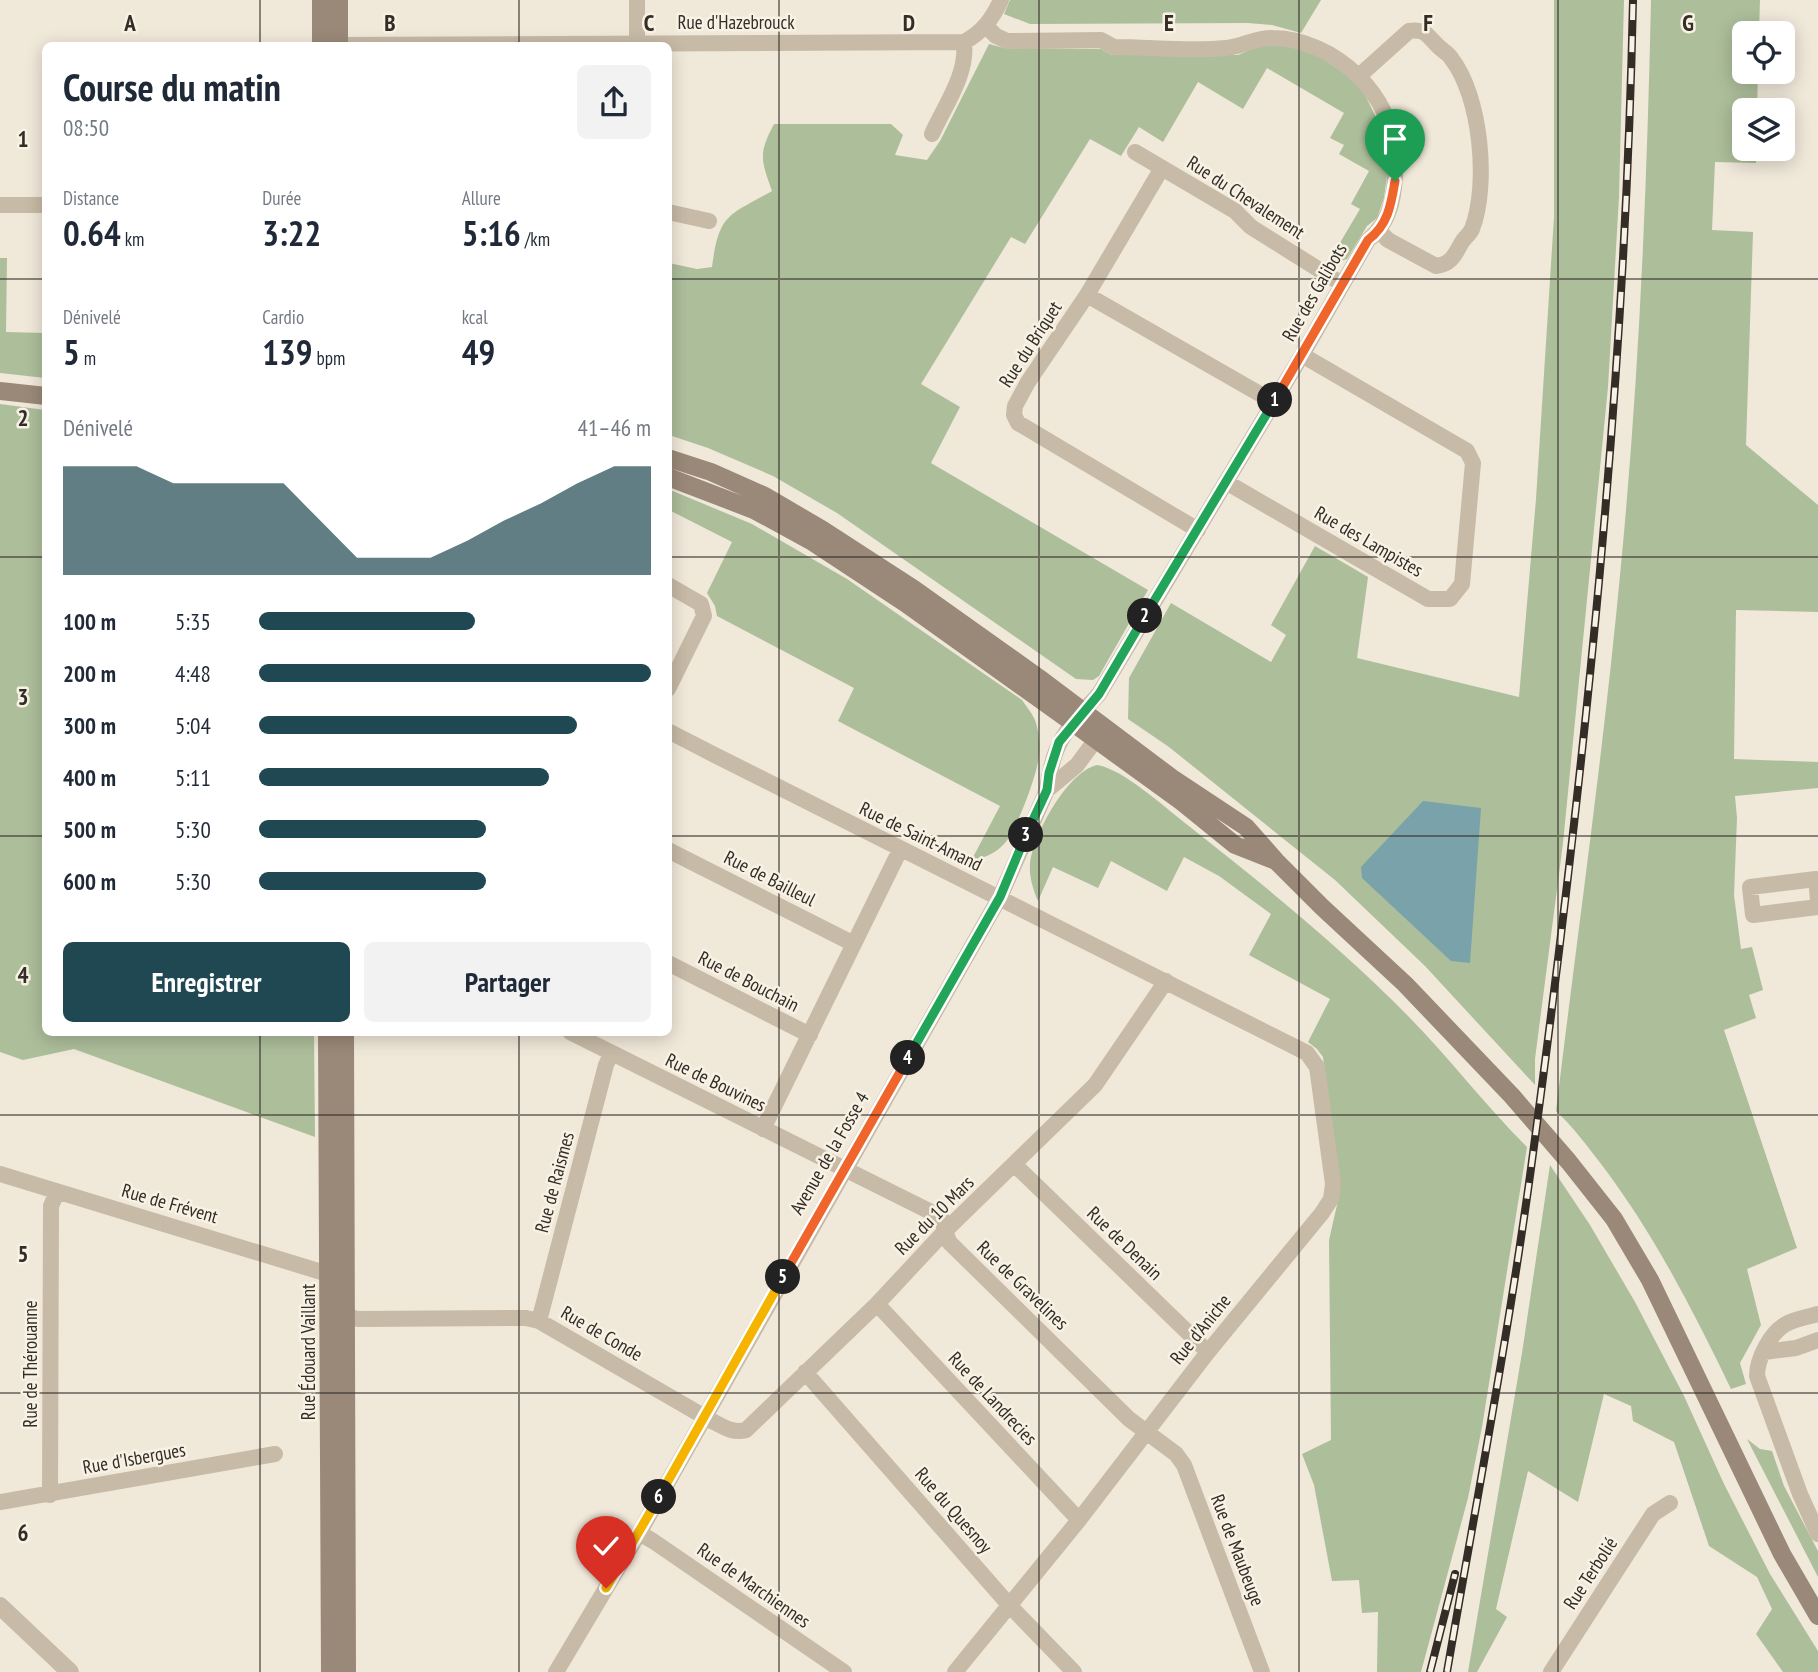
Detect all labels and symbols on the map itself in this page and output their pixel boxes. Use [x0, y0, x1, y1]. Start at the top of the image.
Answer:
text: A [123, 8, 136, 37]
text: B [384, 8, 396, 37]
text: C [644, 8, 655, 37]
text: D [903, 8, 915, 37]
text: E [1164, 8, 1174, 37]
text: F [1423, 8, 1433, 37]
text: G [1682, 8, 1694, 37]
street label: Rue d'Hazebrouck [677, 10, 795, 34]
pin [1365, 109, 1425, 181]
text: 1 [18, 124, 29, 153]
street label: Rue du Chevalement [1183, 150, 1310, 244]
street label: Rue des Galibots [1276, 239, 1352, 345]
street label: Rue du Briquet [993, 296, 1067, 391]
pin: 1 [1258, 382, 1292, 418]
text: 2 [18, 403, 29, 432]
street label: Rue des Lampistes [1310, 500, 1428, 582]
pin: 2 [1128, 598, 1162, 634]
text: 3 [18, 682, 29, 711]
street label: Rue de Saint-Amand [856, 796, 986, 876]
pin: 3 [1009, 818, 1044, 852]
street label: Rue de Bailleul [720, 845, 820, 912]
street label: Rue de Bouchain [695, 945, 803, 1017]
text: 4 [18, 960, 29, 989]
pin: 4 [890, 1040, 926, 1076]
street label: Rue de Bouvines [662, 1047, 770, 1117]
street label: Avenue de la Fosse 4 [784, 1087, 874, 1219]
street label: Rue de Raismes [529, 1129, 579, 1235]
street label: Rue du 10 Mars [889, 1170, 979, 1260]
street label: Rue de Frévent [119, 1178, 221, 1228]
street label: Rue de Denain [1082, 1201, 1168, 1285]
street label: Rue de Gravelines [972, 1235, 1074, 1335]
text: 5 [18, 1239, 29, 1268]
pin: 5 [766, 1260, 800, 1294]
street label: Rue Édouard Vaillant [296, 1283, 320, 1420]
street label: Rue d'Aniche [1164, 1289, 1236, 1369]
street label: Rue de Thérouanne [18, 1300, 42, 1428]
street label: Rue de Conde [557, 1300, 647, 1366]
street label: Rue de Landrecies [944, 1346, 1042, 1450]
street label: Rue d'Isbergues [81, 1437, 187, 1479]
street label: Rue du Quesnoy [910, 1462, 998, 1559]
pin: 6 [642, 1480, 676, 1514]
street label: Rue de Maubeuge [1206, 1491, 1270, 1609]
pin [576, 1516, 636, 1588]
text: 6 [18, 1518, 29, 1547]
street label: Rue Terbolié [1558, 1532, 1622, 1614]
street label: Rue de Marchiennes [693, 1537, 815, 1633]

